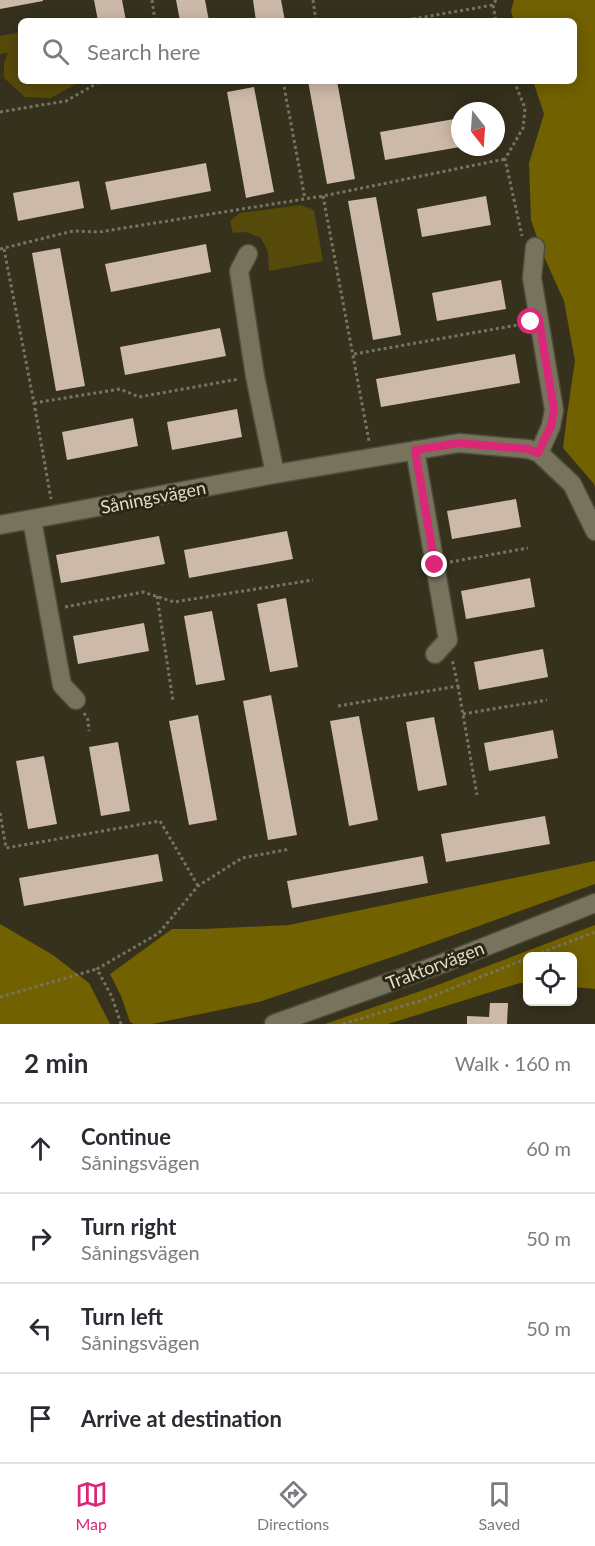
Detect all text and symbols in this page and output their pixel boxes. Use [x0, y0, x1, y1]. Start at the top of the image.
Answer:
search box [18, 18, 577, 84]
icon: search [39, 35, 72, 68]
text: Search here [87, 38, 200, 65]
north arrow [451, 102, 505, 156]
route start [517, 308, 543, 334]
street label: Såningsvägen [98, 476, 208, 518]
route end [421, 551, 447, 577]
street label: Traktorvägen [383, 936, 487, 994]
map controls [523, 952, 577, 1006]
button: locate [523, 952, 577, 1006]
text: 2 min [24, 1047, 88, 1079]
text: Walk · 160 m [455, 1051, 571, 1075]
text: Continue [81, 1123, 171, 1150]
icon: ahead [24, 1132, 57, 1165]
text: 60 m [526, 1136, 571, 1160]
text: Såningsvägen [81, 1150, 200, 1174]
text: Turn right [81, 1213, 176, 1240]
icon: right [24, 1222, 57, 1255]
text: 50 m [526, 1226, 571, 1250]
text: Såningsvägen [81, 1240, 200, 1264]
text: Turn left [81, 1303, 163, 1330]
icon: left [24, 1312, 57, 1345]
text: 50 m [526, 1316, 571, 1340]
text: Såningsvägen [81, 1330, 200, 1354]
icon: arrive [24, 1402, 57, 1435]
text: Arrive at destination [81, 1405, 282, 1432]
tab: Map [75, 1478, 108, 1533]
tab: Directions [257, 1478, 329, 1533]
tab: Saved [479, 1478, 520, 1533]

